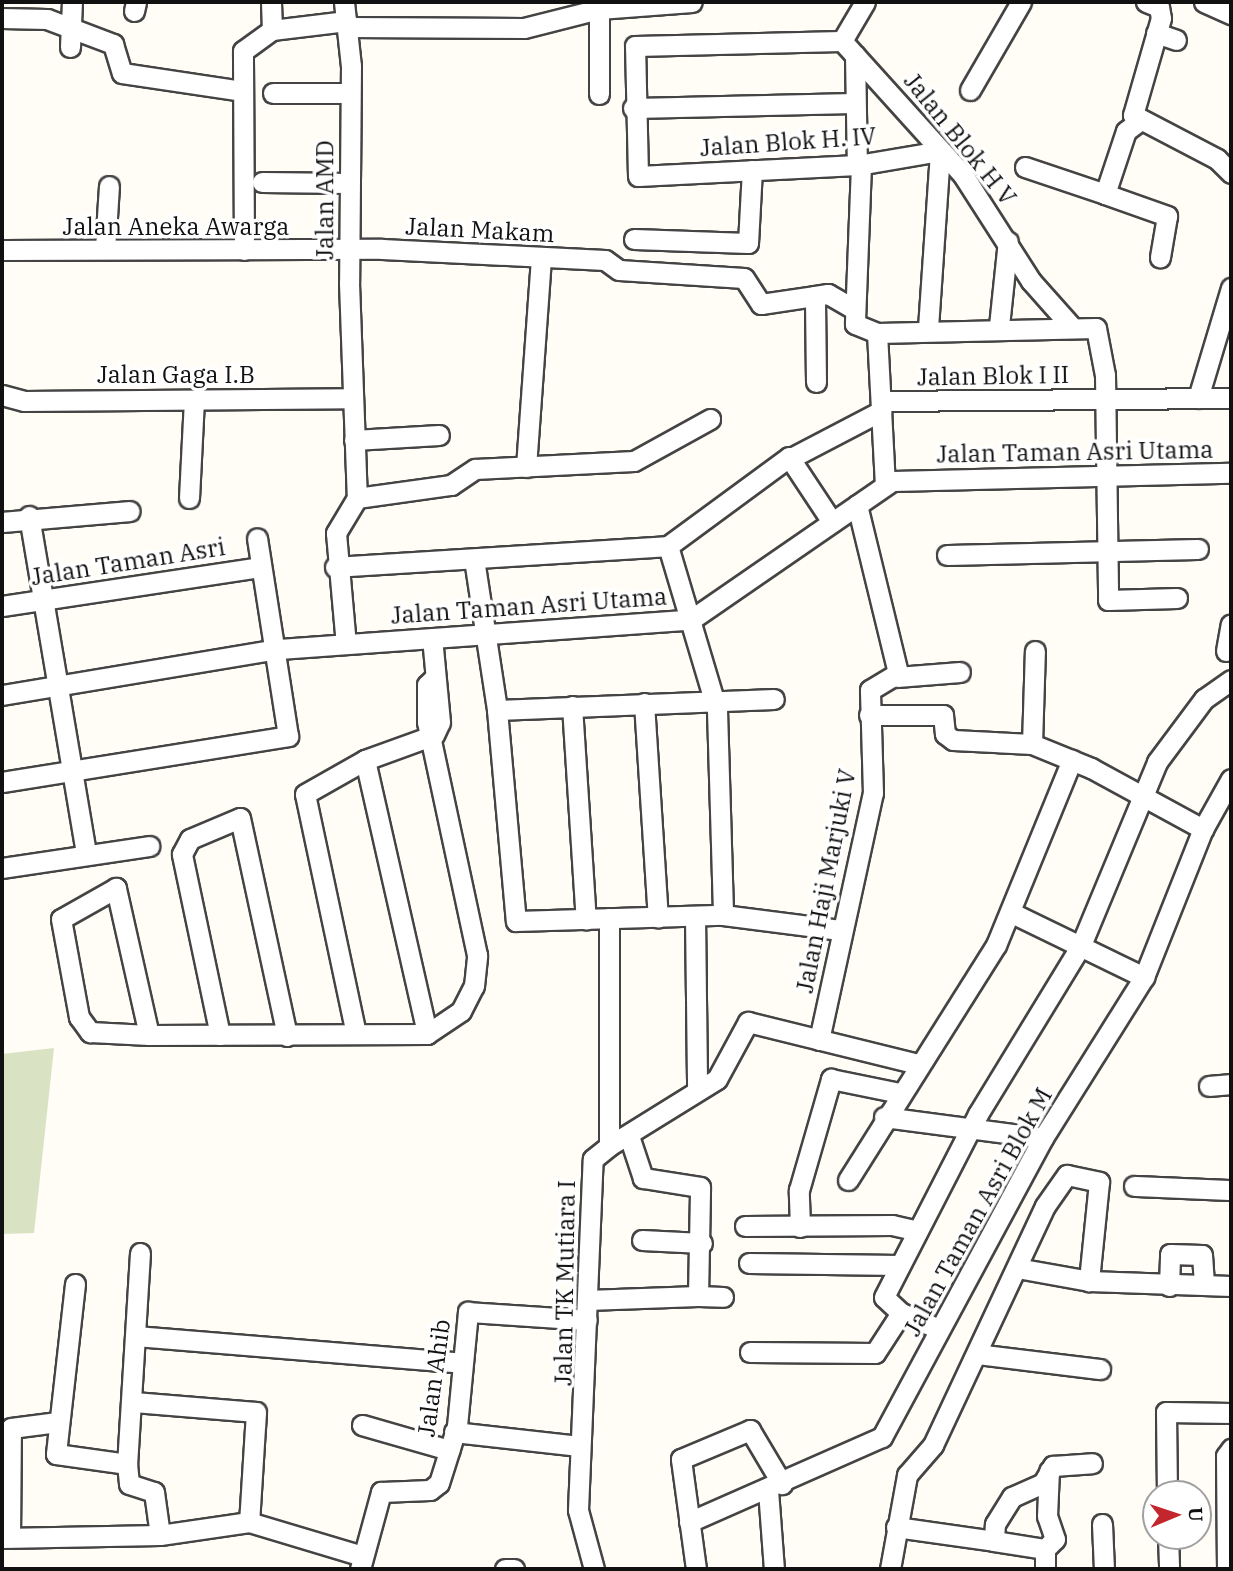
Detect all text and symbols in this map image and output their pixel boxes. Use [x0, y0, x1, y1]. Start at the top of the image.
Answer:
street label: Jalan Blok H V [898, 67, 1022, 211]
street label: Jalan Blok H. IV [699, 121, 877, 163]
street label: Jalan AMD [311, 140, 339, 260]
street label: Jalan Makam [405, 212, 555, 248]
street label: Jalan Aneka Awarga [63, 213, 289, 241]
street label: Jalan Blok I II [917, 360, 1069, 392]
street label: Jalan Gaga I.B [97, 361, 255, 389]
street label: Jalan Taman Asri Utama [936, 435, 1214, 469]
street label: Jalan Taman Asri [29, 532, 227, 592]
street label: Jalan Taman Asri Utama [390, 582, 668, 630]
street label: Jalan Haji Marjuki V [790, 767, 862, 995]
street label: Jalan Taman Asri Blok M [898, 1083, 1058, 1341]
street label: Jalan TK Mutiara I [549, 1180, 581, 1386]
street label: Jalan Ahib [412, 1317, 456, 1439]
north arrow [1142, 1480, 1212, 1550]
text: U [1184, 1507, 1208, 1522]

